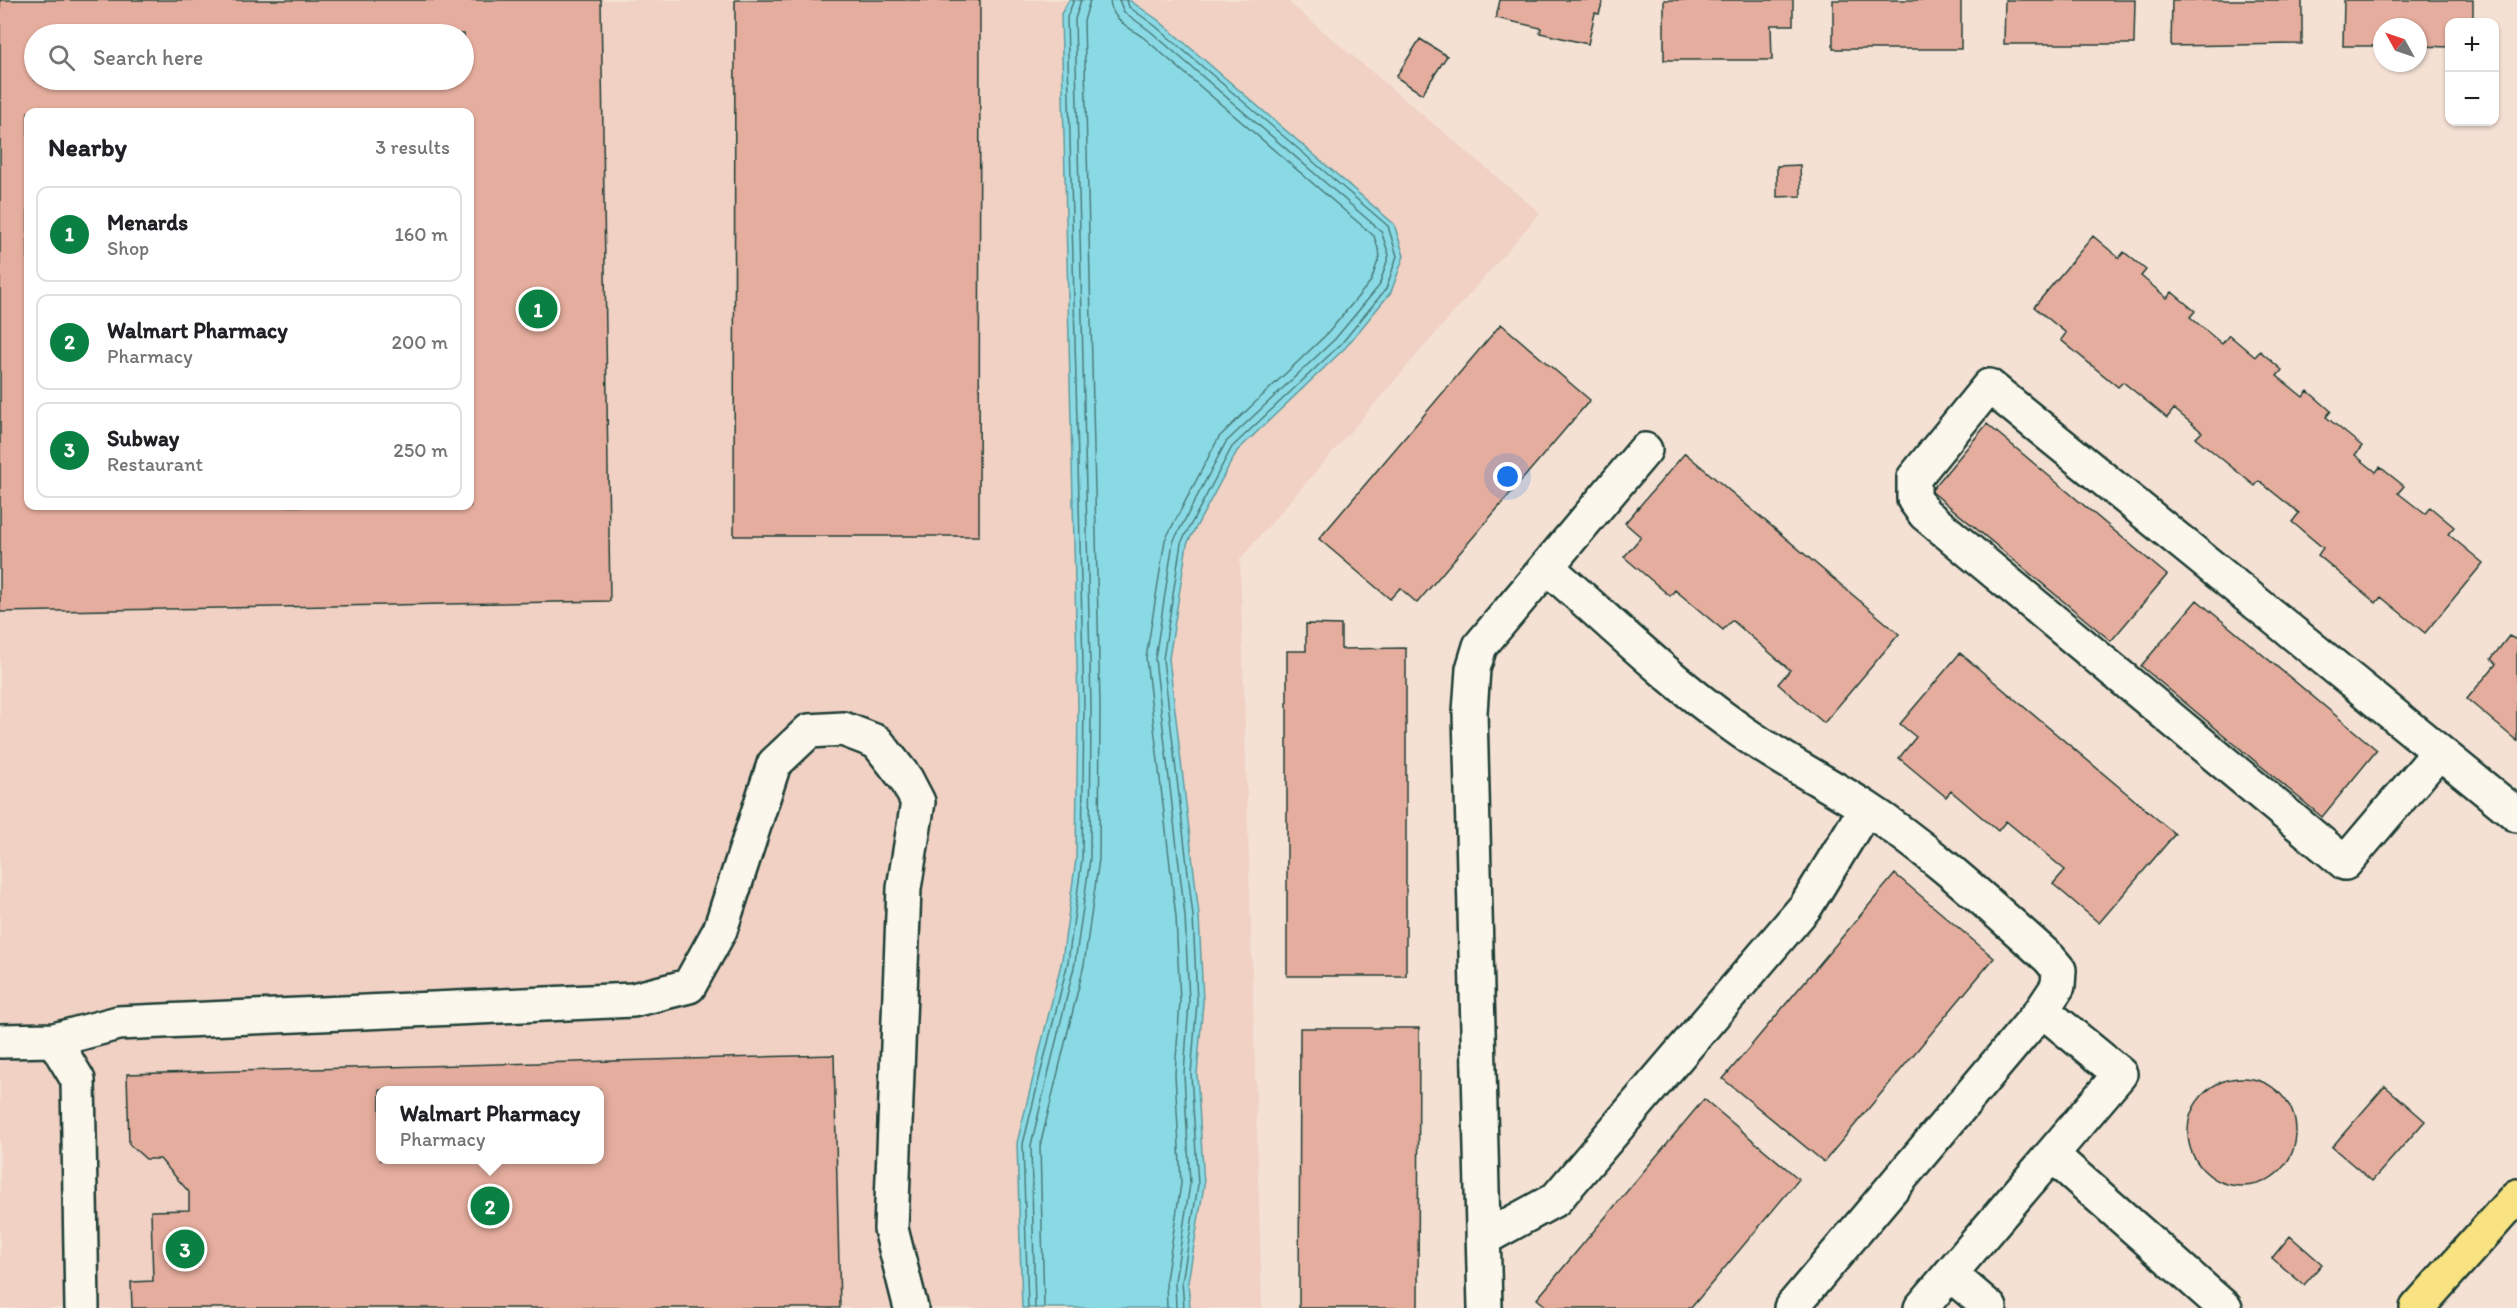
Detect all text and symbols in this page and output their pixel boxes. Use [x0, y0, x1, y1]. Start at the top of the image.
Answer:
north arrow [2373, 18, 2427, 72]
map controls [2445, 18, 2499, 126]
button: + [2445, 18, 2499, 72]
search box [24, 24, 474, 90]
icon: search [45, 41, 78, 74]
text: Search here [93, 44, 203, 71]
button: − [2445, 72, 2499, 126]
text: Nearby [48, 131, 127, 163]
text: 3 results [375, 135, 450, 159]
text: Menards [107, 209, 188, 236]
text: 1 [65, 222, 74, 246]
text: 160 m [395, 222, 448, 246]
text: Shop [107, 236, 149, 260]
pin: 1 [518, 286, 558, 332]
text: Walmart Pharmacy [107, 317, 288, 344]
text: 2 [64, 330, 75, 354]
text: 200 m [392, 330, 448, 354]
text: Pharmacy [107, 344, 193, 368]
text: Subway [107, 425, 179, 452]
text: 3 [64, 438, 75, 462]
text: 250 m [393, 438, 448, 462]
text: Restaurant [107, 452, 203, 476]
your location [1493, 462, 1522, 491]
popup [376, 1086, 604, 1164]
text: Walmart Pharmacy [400, 1100, 580, 1127]
text: Pharmacy [400, 1127, 485, 1151]
pin: 2 [470, 1184, 510, 1228]
pin: 3 [166, 1226, 204, 1272]

